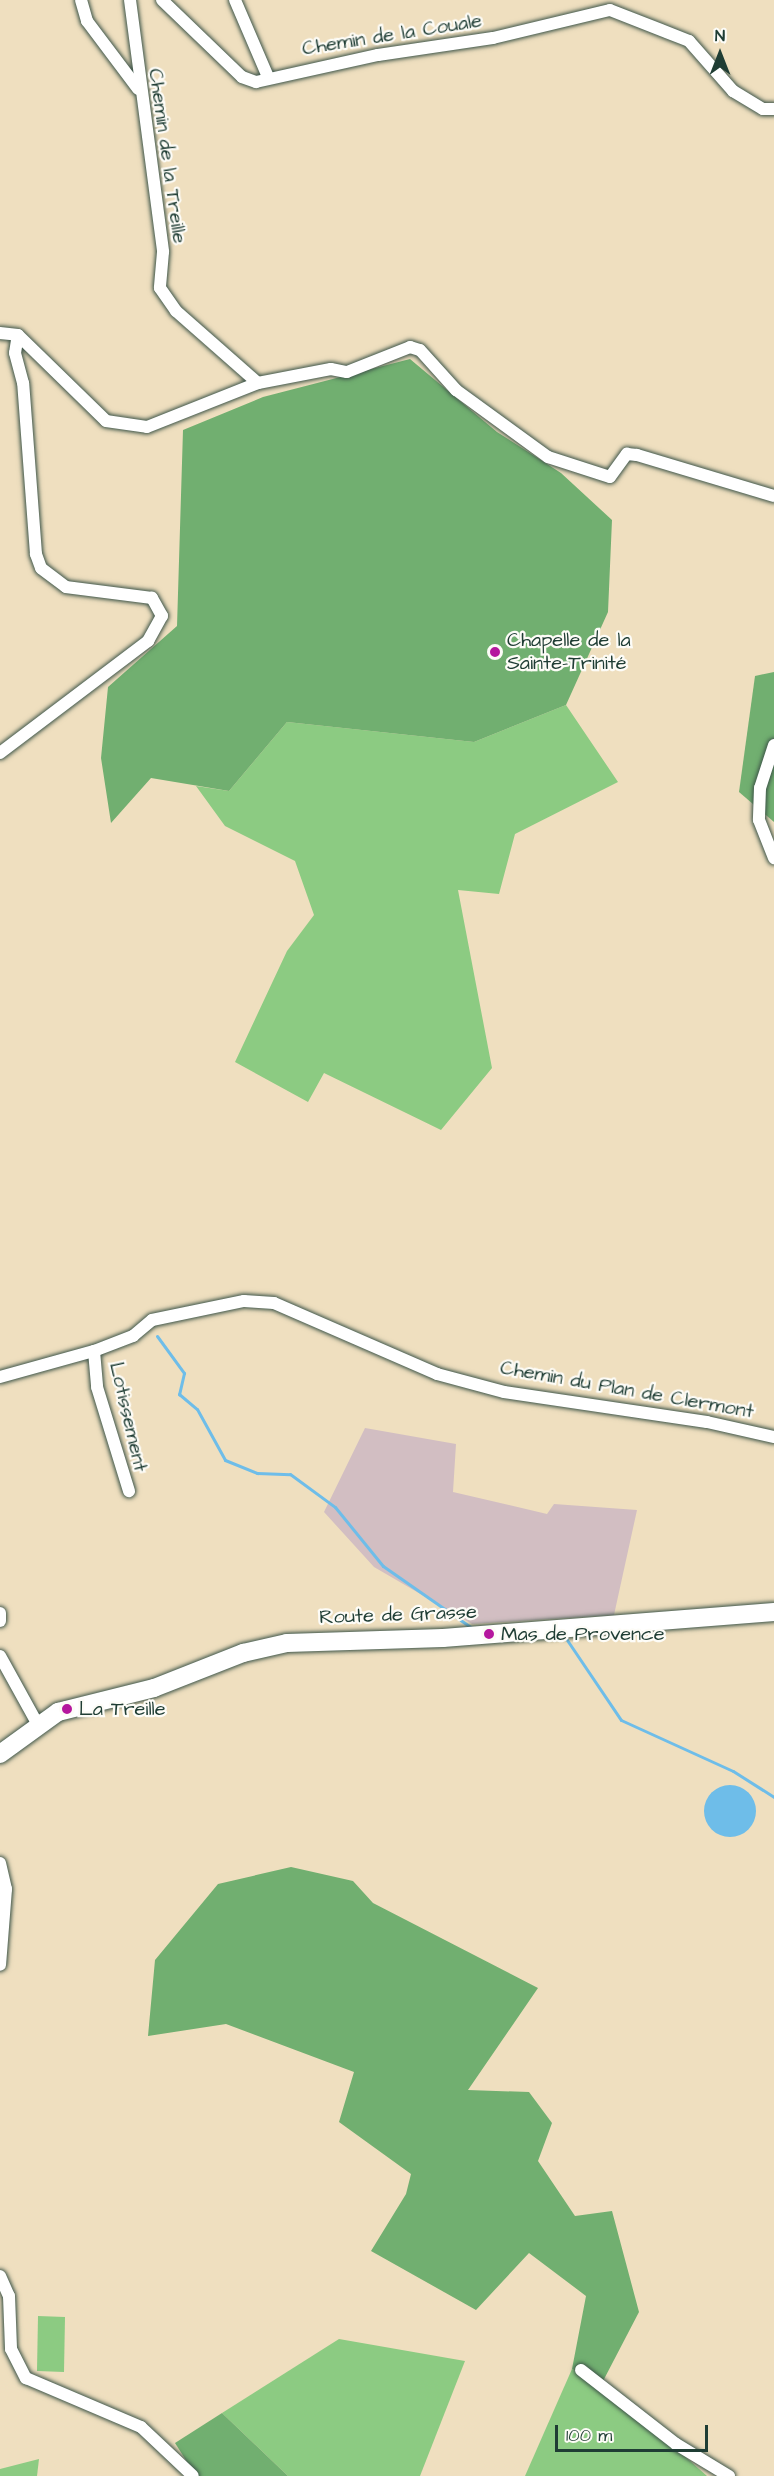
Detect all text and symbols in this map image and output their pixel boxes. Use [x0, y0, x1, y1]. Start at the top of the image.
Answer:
street label: Chemin de la Couale [300, 9, 484, 61]
north arrow [690, 24, 750, 84]
text: N [715, 25, 725, 47]
street label: Chemin de la Treille [143, 67, 191, 245]
place label: Chapelle de la Sainte-Trinité [507, 628, 631, 675]
marker: Chapelle de la Sainte-Trinité [488, 645, 502, 659]
street label: Chemin du Plan de Clermont [498, 1356, 756, 1424]
street label: Lotissement [104, 1360, 152, 1474]
street label: Route de Grasse [319, 1600, 477, 1630]
place label: Mas de Provence [501, 1622, 665, 1646]
marker: Mas de Provence [482, 1627, 496, 1641]
place label: La Treille [79, 1697, 165, 1721]
marker: La Treille [60, 1702, 74, 1716]
scale bar [558, 2413, 711, 2451]
text: 100 m [566, 2423, 612, 2448]

